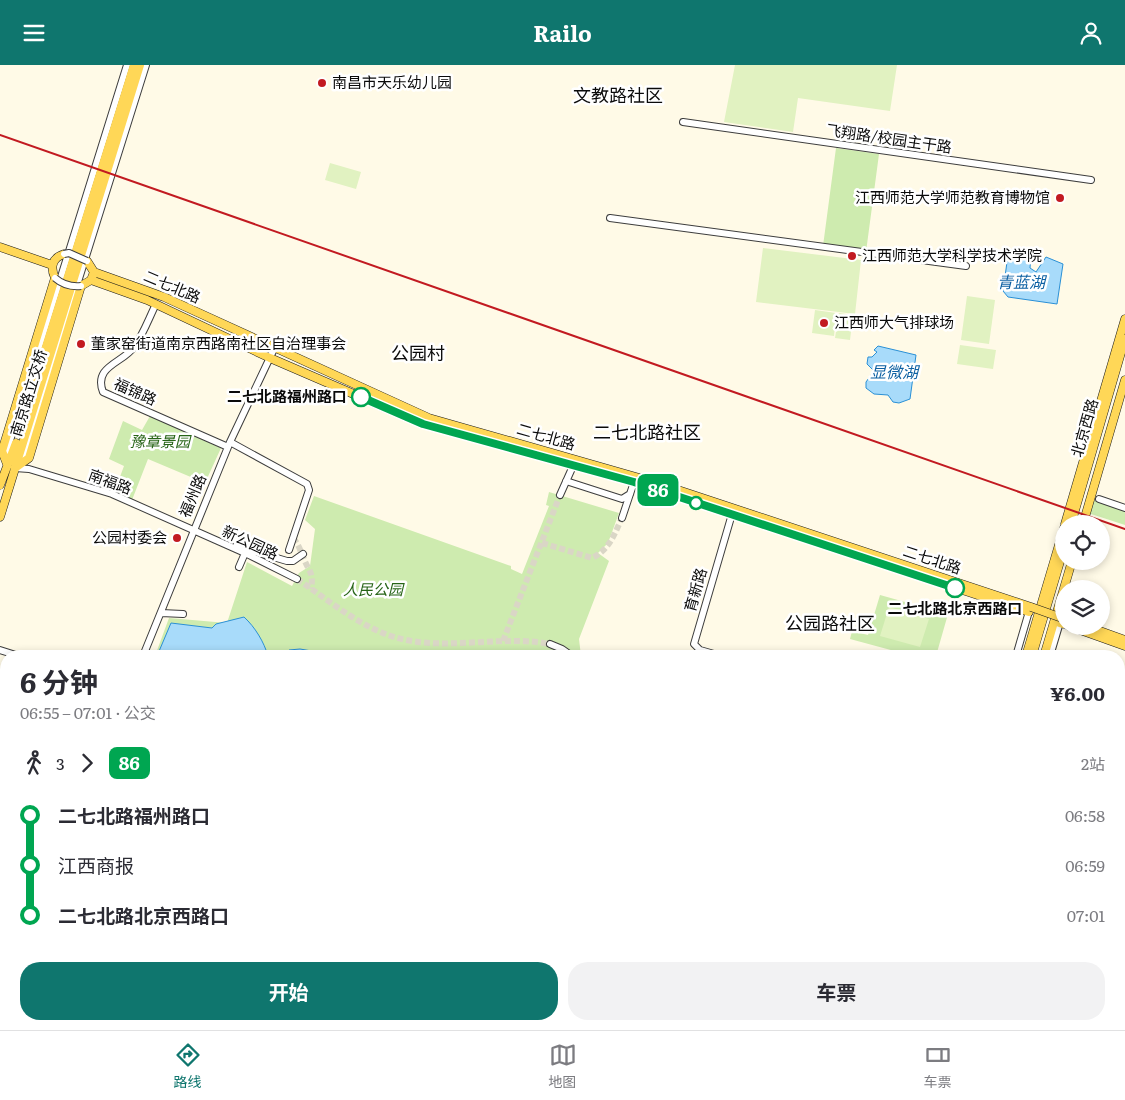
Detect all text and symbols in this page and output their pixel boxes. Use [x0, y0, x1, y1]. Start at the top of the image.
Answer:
text: Railo [533, 16, 592, 49]
icon: menu [20, 19, 48, 47]
icon: person [1077, 19, 1105, 47]
place label: 南昌市天乐幼儿园 [332, 70, 452, 93]
marker: 南昌市天乐幼儿园 [316, 77, 328, 89]
district label: 文教路社区 [573, 81, 663, 108]
street label: 飞翔路/校园主干路 [825, 117, 953, 158]
place label: 江西师范大学师范教育博物馆 [855, 185, 1050, 208]
marker: 江西师范大学师范教育博物馆 [1054, 192, 1066, 204]
place label: 江西师范大学科学技术学院 [862, 243, 1042, 266]
marker: 江西师范大学科学技术学院 [846, 250, 858, 262]
street label: 二七北路 [140, 263, 205, 308]
water label: 青蓝湖 [997, 269, 1048, 293]
place label: 江西师大气排球场 [834, 310, 954, 333]
marker: 江西师大气排球场 [818, 317, 830, 329]
place label: 董家窑街道南京西路南社区自治理事会 [91, 331, 346, 354]
marker: 董家窑街道南京西路南社区自治理事会 [75, 338, 87, 350]
district label: 公园村 [391, 339, 445, 366]
street label: 南京路立交桥 [3, 346, 52, 439]
water label: 显微湖 [870, 359, 921, 383]
street label: 福锦路 [110, 371, 161, 410]
place label: 二七北路福州路口 [227, 384, 347, 407]
marker: 二七北路福州路口 [351, 387, 371, 407]
street label: 北京西路 [1064, 396, 1103, 460]
street label: 二七北路 [514, 416, 578, 455]
district label: 二七北路社区 [593, 418, 701, 445]
park label: 豫章景园 [130, 429, 192, 452]
street label: 南福路 [85, 462, 136, 499]
street label: 福州路 [172, 470, 211, 521]
line badge: 86 [636, 474, 680, 506]
text: 86 [647, 476, 669, 503]
unlabelled marker [689, 496, 703, 510]
map controls [1055, 515, 1110, 635]
button: locate [1055, 515, 1110, 570]
street label: 新公园路 [219, 519, 283, 565]
place label: 公园村委会 [92, 525, 167, 548]
marker: 公园村委会 [171, 532, 183, 544]
street label: 二七北路 [900, 538, 965, 579]
street label: 育新路 [677, 565, 712, 614]
park label: 人民公园 [343, 577, 405, 600]
marker: 二七北路北京西路口 [945, 578, 965, 598]
button: layers [1055, 580, 1110, 635]
place label: 二七北路北京西路口 [887, 596, 1023, 619]
district label: 公园路社区 [785, 609, 875, 636]
text: 6 分钟 [20, 660, 98, 702]
text: ¥6.00 [1050, 679, 1105, 707]
text: 06:55 – 07:01 · 公交 [20, 700, 156, 724]
icon: walk [20, 749, 48, 777]
icon: forward [73, 749, 101, 777]
text: 86 [119, 749, 140, 776]
text: 3 [56, 751, 65, 775]
text: 2站 [1081, 751, 1105, 775]
text: 二七北路福州路口 [58, 801, 210, 829]
text: 06:58 [1065, 803, 1105, 827]
text: 江西商报 [58, 851, 134, 879]
text: 06:59 [1065, 853, 1105, 877]
text: 二七北路北京西路口 [58, 901, 229, 929]
text: 07:01 [1067, 903, 1105, 927]
button: 开始 [20, 962, 558, 1020]
button: 车票 [568, 962, 1105, 1020]
tab: 路线 [174, 1041, 202, 1091]
tab: 地图 [549, 1041, 577, 1091]
tab: 车票 [924, 1041, 952, 1091]

